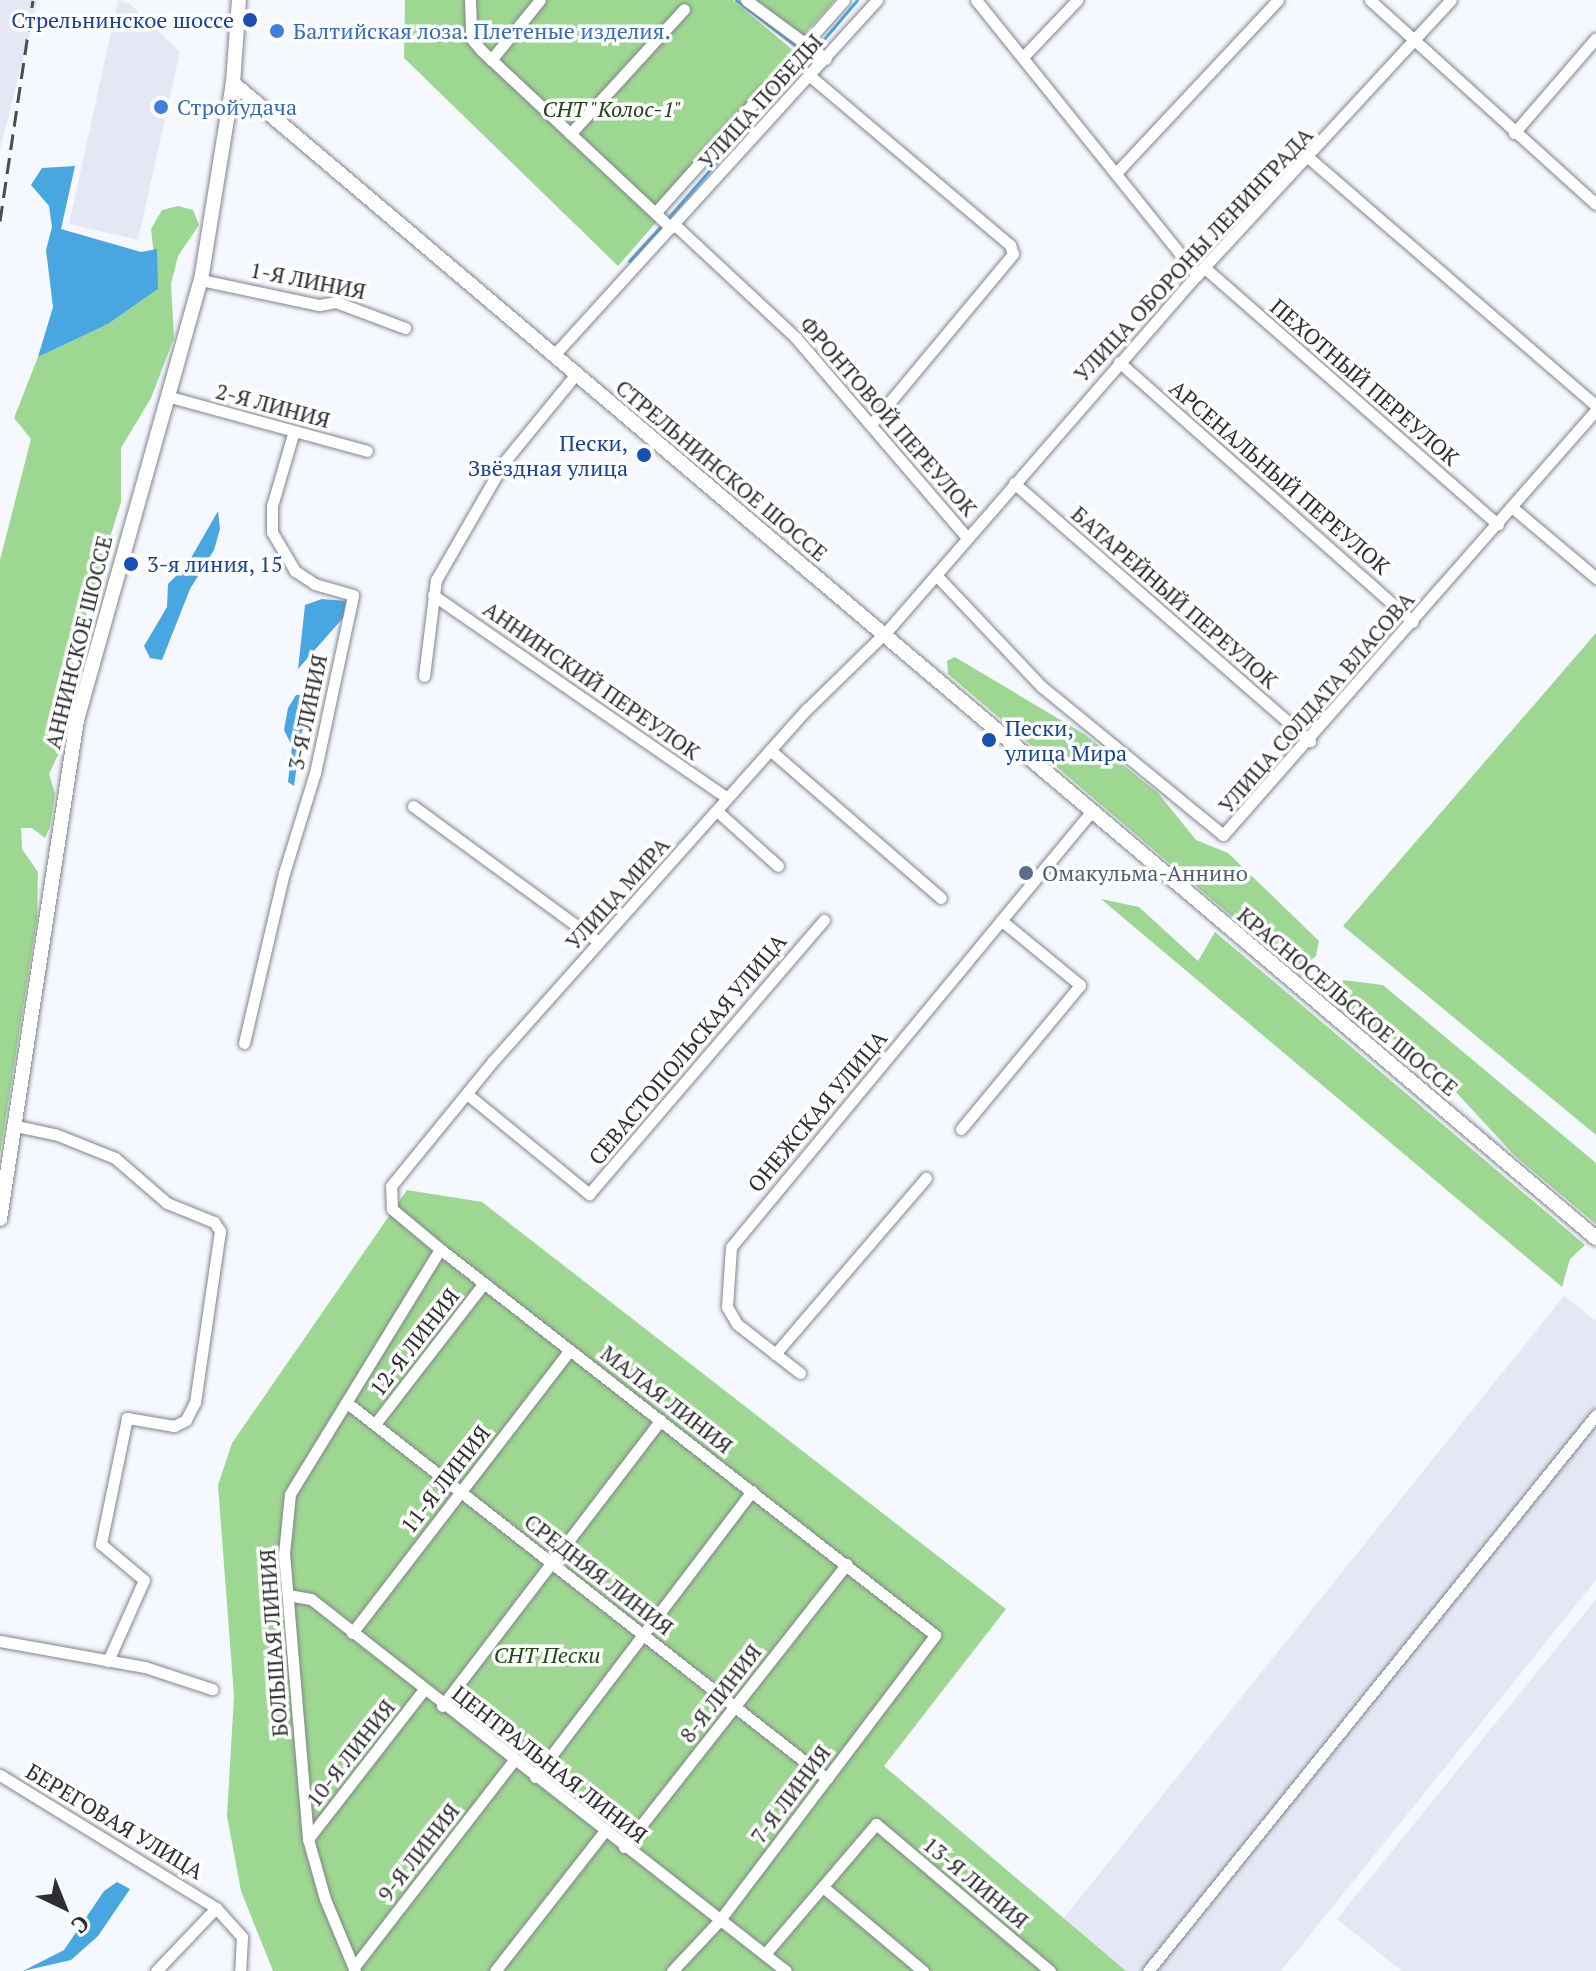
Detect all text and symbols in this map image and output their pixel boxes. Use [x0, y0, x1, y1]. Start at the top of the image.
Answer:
place label: Стрельнинское шоссе [11, 7, 234, 33]
marker: Стрельнинское шоссе [241, 11, 259, 29]
place label: Балтийская лоза. Плетеные изделия. [293, 18, 672, 44]
marker: Балтийская лоза. Плетеные изделия. [268, 22, 286, 40]
street label: УЛИЦА ПОБЕДЫ [692, 28, 828, 174]
place label: Стройудача [177, 94, 297, 120]
park label: СНТ "Колос-1" [542, 96, 682, 122]
marker: Стройудача [152, 98, 170, 116]
street label: УЛИЦА ОБОРОНЫ ЛЕНИНГРАДА [1068, 121, 1318, 387]
street label: 1-Я ЛИНИЯ [248, 256, 368, 304]
street label: ПЕХОТНЫЙ ПЕРЕУЛОК [1265, 293, 1465, 471]
street label: ФРОНТОВОЙ ПЕРЕУЛОК [795, 311, 983, 521]
street label: СТРЕЛЬНИНСКОЕ ШОССЕ [611, 374, 833, 566]
street label: АРСЕНАЛЬНЫЙ ПЕРЕУЛОК [1165, 374, 1395, 580]
street label: 2-Я ЛИНИЯ [213, 377, 333, 433]
place label: Пески, Звёздная улица [468, 429, 628, 480]
marker: Пески, Звёздная улица [635, 446, 653, 464]
street label: БАТАРЕЙНЫЙ ПЕРЕУЛОК [1066, 500, 1284, 694]
street label: АННИНСКОЕ ШОССЕ [39, 533, 117, 751]
place label: 3-я линия, 15 [147, 551, 284, 577]
marker: 3-я линия, 15 [122, 555, 140, 573]
street label: УЛИЦА СОЛДАТА ВЛАСОВА [1212, 586, 1420, 818]
street label: АННИНСКИЙ ПЕРЕУЛОК [478, 595, 706, 765]
street label: 3-Я ЛИНИЯ [282, 652, 332, 772]
place label: Пески, улица Мира [1005, 714, 1127, 766]
marker: Пески, улица Мира [980, 731, 998, 749]
street label: УЛИЦА МИРА [559, 831, 675, 955]
place label: Омакульма-Аннино [1042, 860, 1248, 886]
marker: Омакульма-Аннино [1017, 864, 1035, 882]
street label: КРАСНОСЕЛЬСКОЕ ШОССЕ [1232, 901, 1464, 1101]
street label: СЕВАСТОПОЛЬСКАЯ УЛИЦА [583, 928, 791, 1170]
street label: ОНЕЖСКАЯ УЛИЦА [742, 1025, 892, 1197]
street label: 12-Я ЛИНИЯ [364, 1283, 464, 1401]
street label: МАЛАЯ ЛИНИЯ [596, 1339, 738, 1459]
street label: 11-Я ЛИНИЯ [395, 1420, 495, 1538]
street label: СРЕДНЯЯ ЛИНИЯ [519, 1508, 679, 1640]
street label: БОЛЬШАЯ ЛИНИЯ [253, 1548, 293, 1738]
street label: 8-Я ЛИНИЯ [673, 1639, 767, 1747]
park label: СНТ Пески [494, 1642, 600, 1668]
street label: ЦЕНТРАЛЬНАЯ ЛИНИЯ [447, 1680, 653, 1848]
street label: 10-Я ЛИНИЯ [300, 1694, 400, 1812]
street label: 7-Я ЛИНИЯ [744, 1740, 836, 1848]
street label: БЕРЕГОВАЯ УЛИЦА [21, 1757, 209, 1885]
street label: 9-Я ЛИНИЯ [371, 1798, 465, 1906]
street label: 13-Я ЛИНИЯ [918, 1830, 1034, 1934]
north arrow [24, 1867, 104, 1947]
text: С [66, 1909, 96, 1940]

